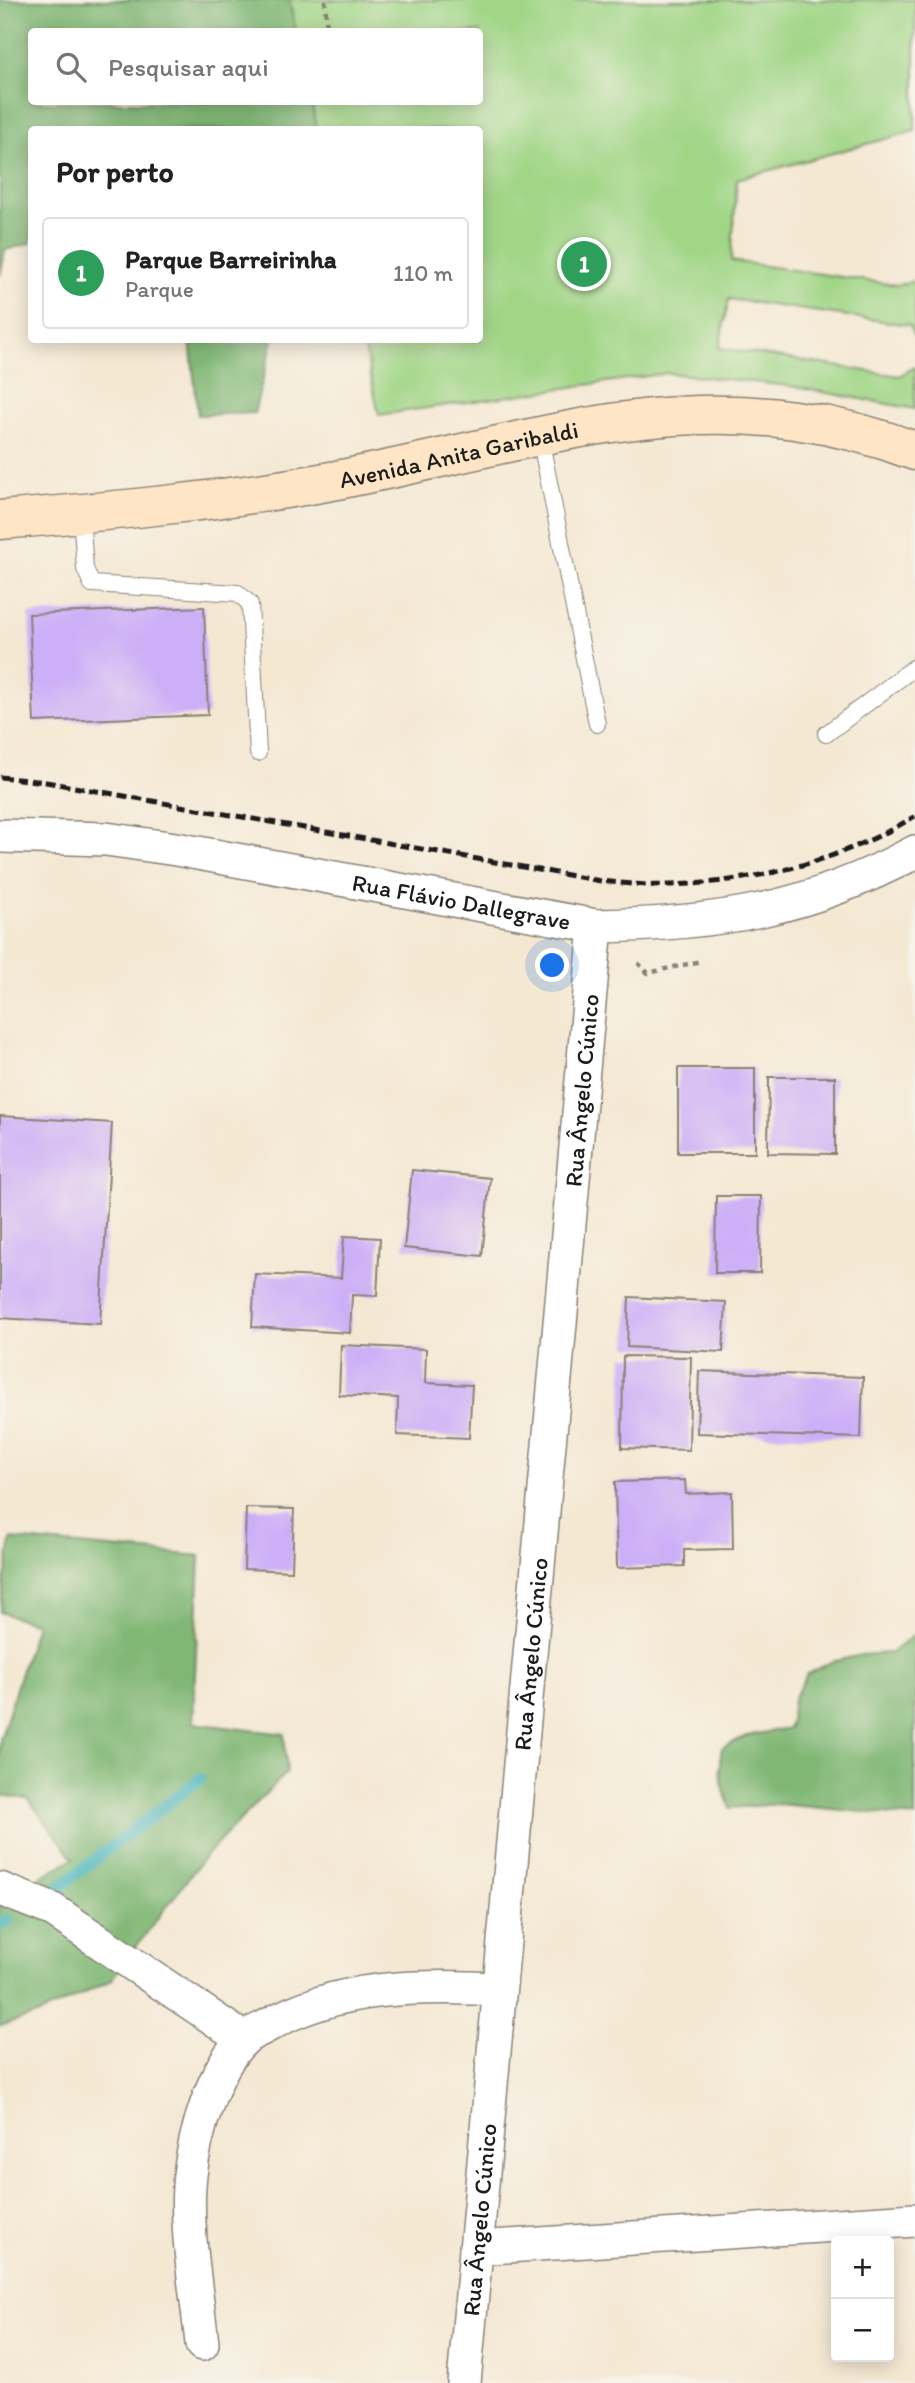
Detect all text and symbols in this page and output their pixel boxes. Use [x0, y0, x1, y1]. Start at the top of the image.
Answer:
search box [28, 28, 483, 105]
icon: search [52, 48, 90, 86]
text: Pesquisar aqui [108, 51, 269, 83]
text: Por perto [56, 153, 174, 190]
pin: 1 [561, 238, 607, 290]
text: Parque Barreirinha [125, 243, 337, 275]
text: 1 [76, 259, 86, 287]
text: 110 m [393, 259, 453, 287]
text: Parque [125, 275, 194, 303]
street label: Avenida Anita Garibaldi [337, 414, 581, 494]
street label: Rua Flávio Dallegrave [350, 867, 573, 936]
your location [535, 948, 569, 982]
street label: Rua Ângelo Cúnico [558, 993, 604, 1188]
street label: Rua Ângelo Cúnico [507, 1556, 553, 1752]
street label: Rua Ângelo Cúnico [456, 2122, 502, 2317]
map controls [831, 2236, 894, 2362]
button: + [831, 2236, 894, 2299]
button: − [831, 2299, 894, 2362]

